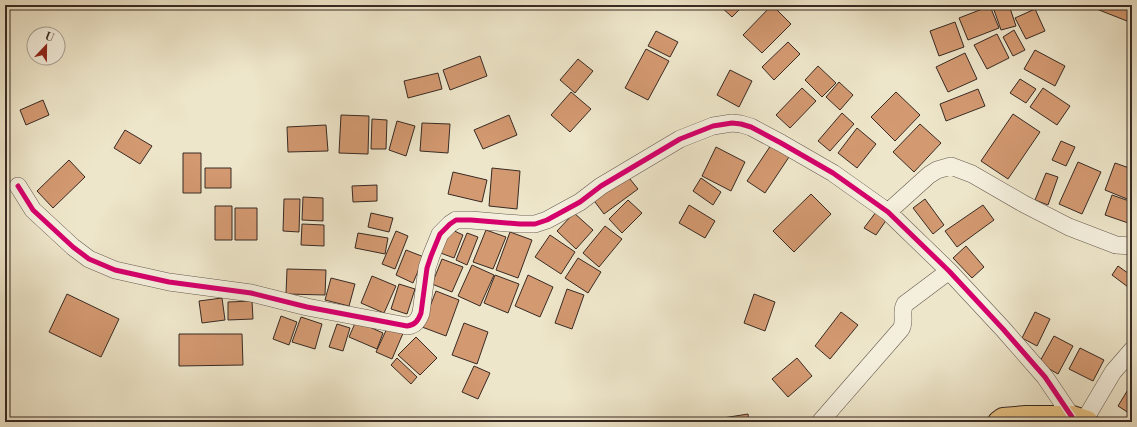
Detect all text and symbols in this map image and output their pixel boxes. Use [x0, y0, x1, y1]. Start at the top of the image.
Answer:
north arrow [26, 26, 66, 66]
text: U [43, 30, 56, 46]

